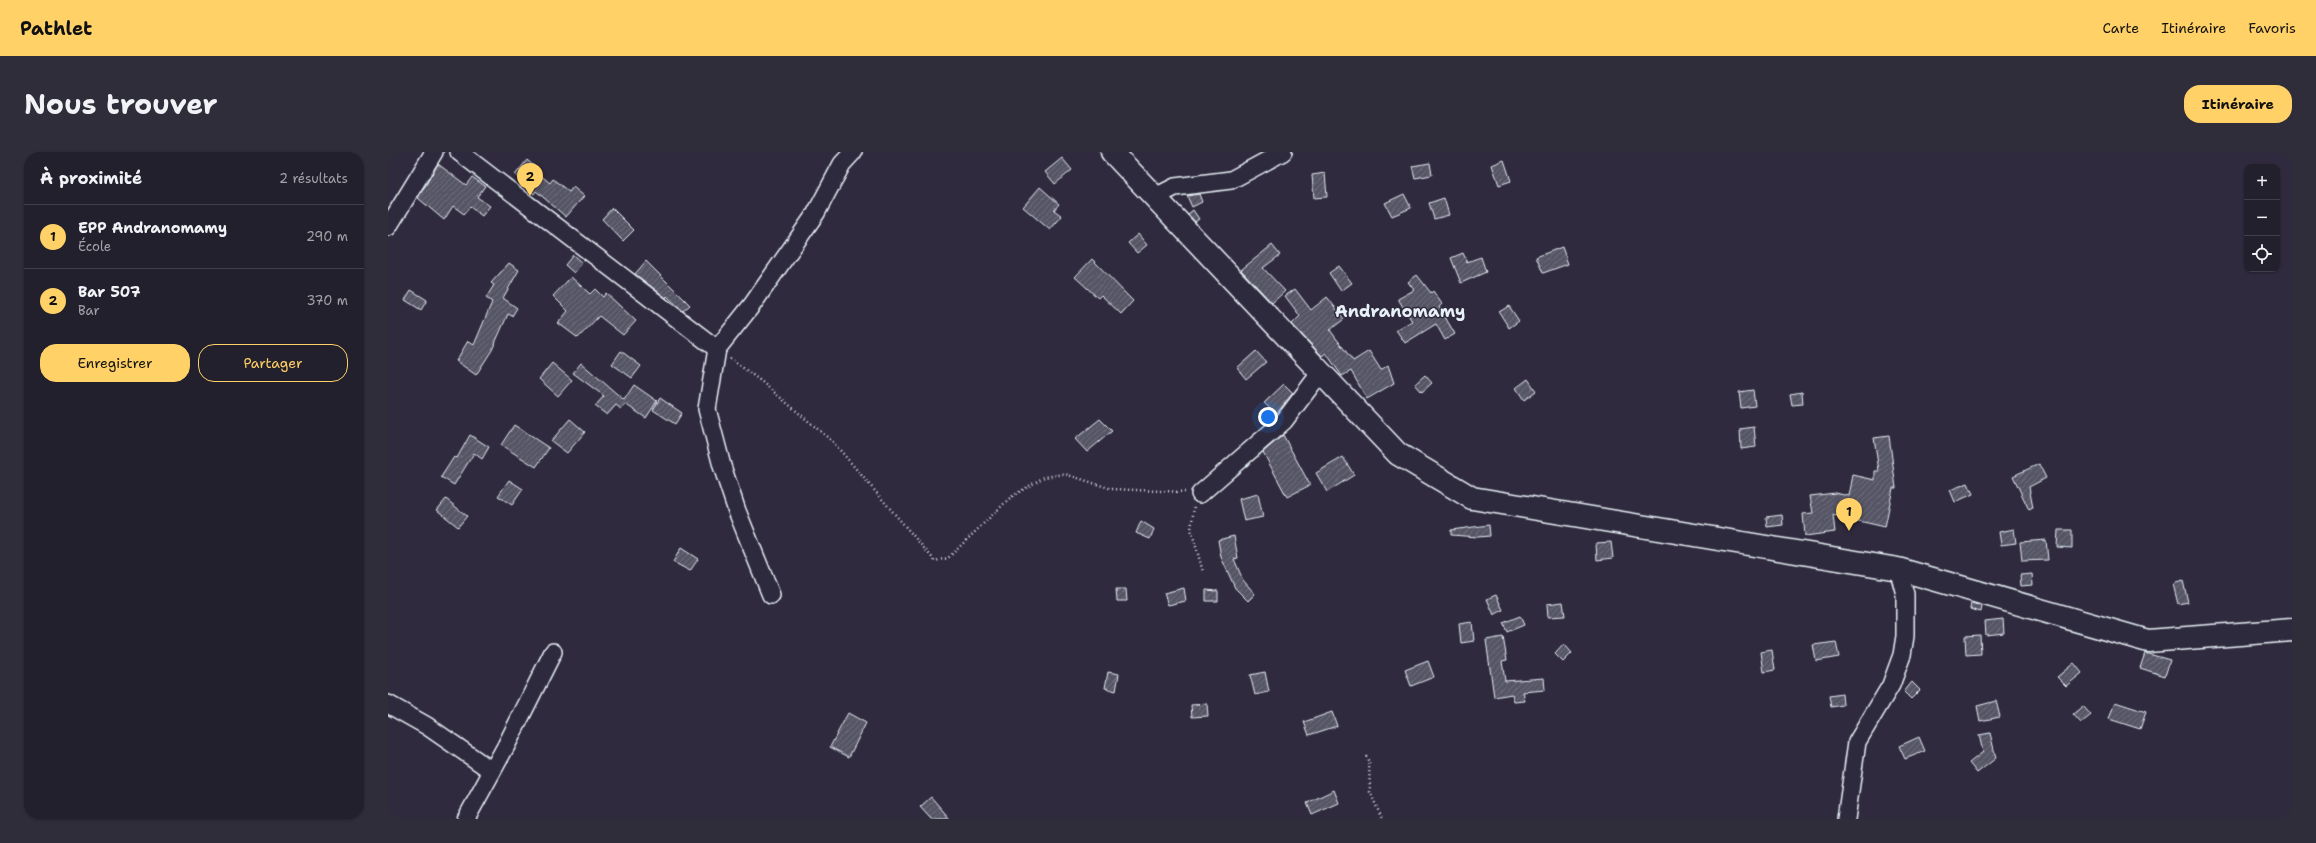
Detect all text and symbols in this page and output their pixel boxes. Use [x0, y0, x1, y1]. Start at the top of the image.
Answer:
text: Pathlet [20, 16, 92, 41]
text: Carte [2102, 19, 2139, 37]
text: Itinéraire [2161, 19, 2226, 37]
text: Favoris [2248, 19, 2296, 37]
text: Nous trouver [24, 85, 218, 123]
button: Itinéraire [2184, 85, 2292, 123]
pin: 2 [517, 163, 543, 196]
map controls [2244, 164, 2280, 272]
button: + [2244, 164, 2280, 200]
text: À proximité [40, 167, 142, 189]
text: 2 résultats [279, 170, 348, 187]
button: − [2244, 200, 2280, 236]
text: EPP Andranomamy [78, 218, 227, 238]
text: 1 [50, 228, 56, 245]
text: 290 m [306, 228, 348, 245]
button: locate [2244, 236, 2280, 272]
text: École [78, 238, 111, 255]
text: Bar 507 [78, 282, 140, 302]
text: 2 [48, 292, 58, 309]
text: 370 m [306, 292, 348, 309]
district label: Andranomamy [1335, 300, 1465, 322]
text: Bar [78, 302, 100, 319]
button: Enregistrer [40, 344, 190, 382]
button: Partager [198, 344, 348, 382]
your location [1258, 407, 1278, 427]
pin: 1 [1836, 498, 1862, 531]

